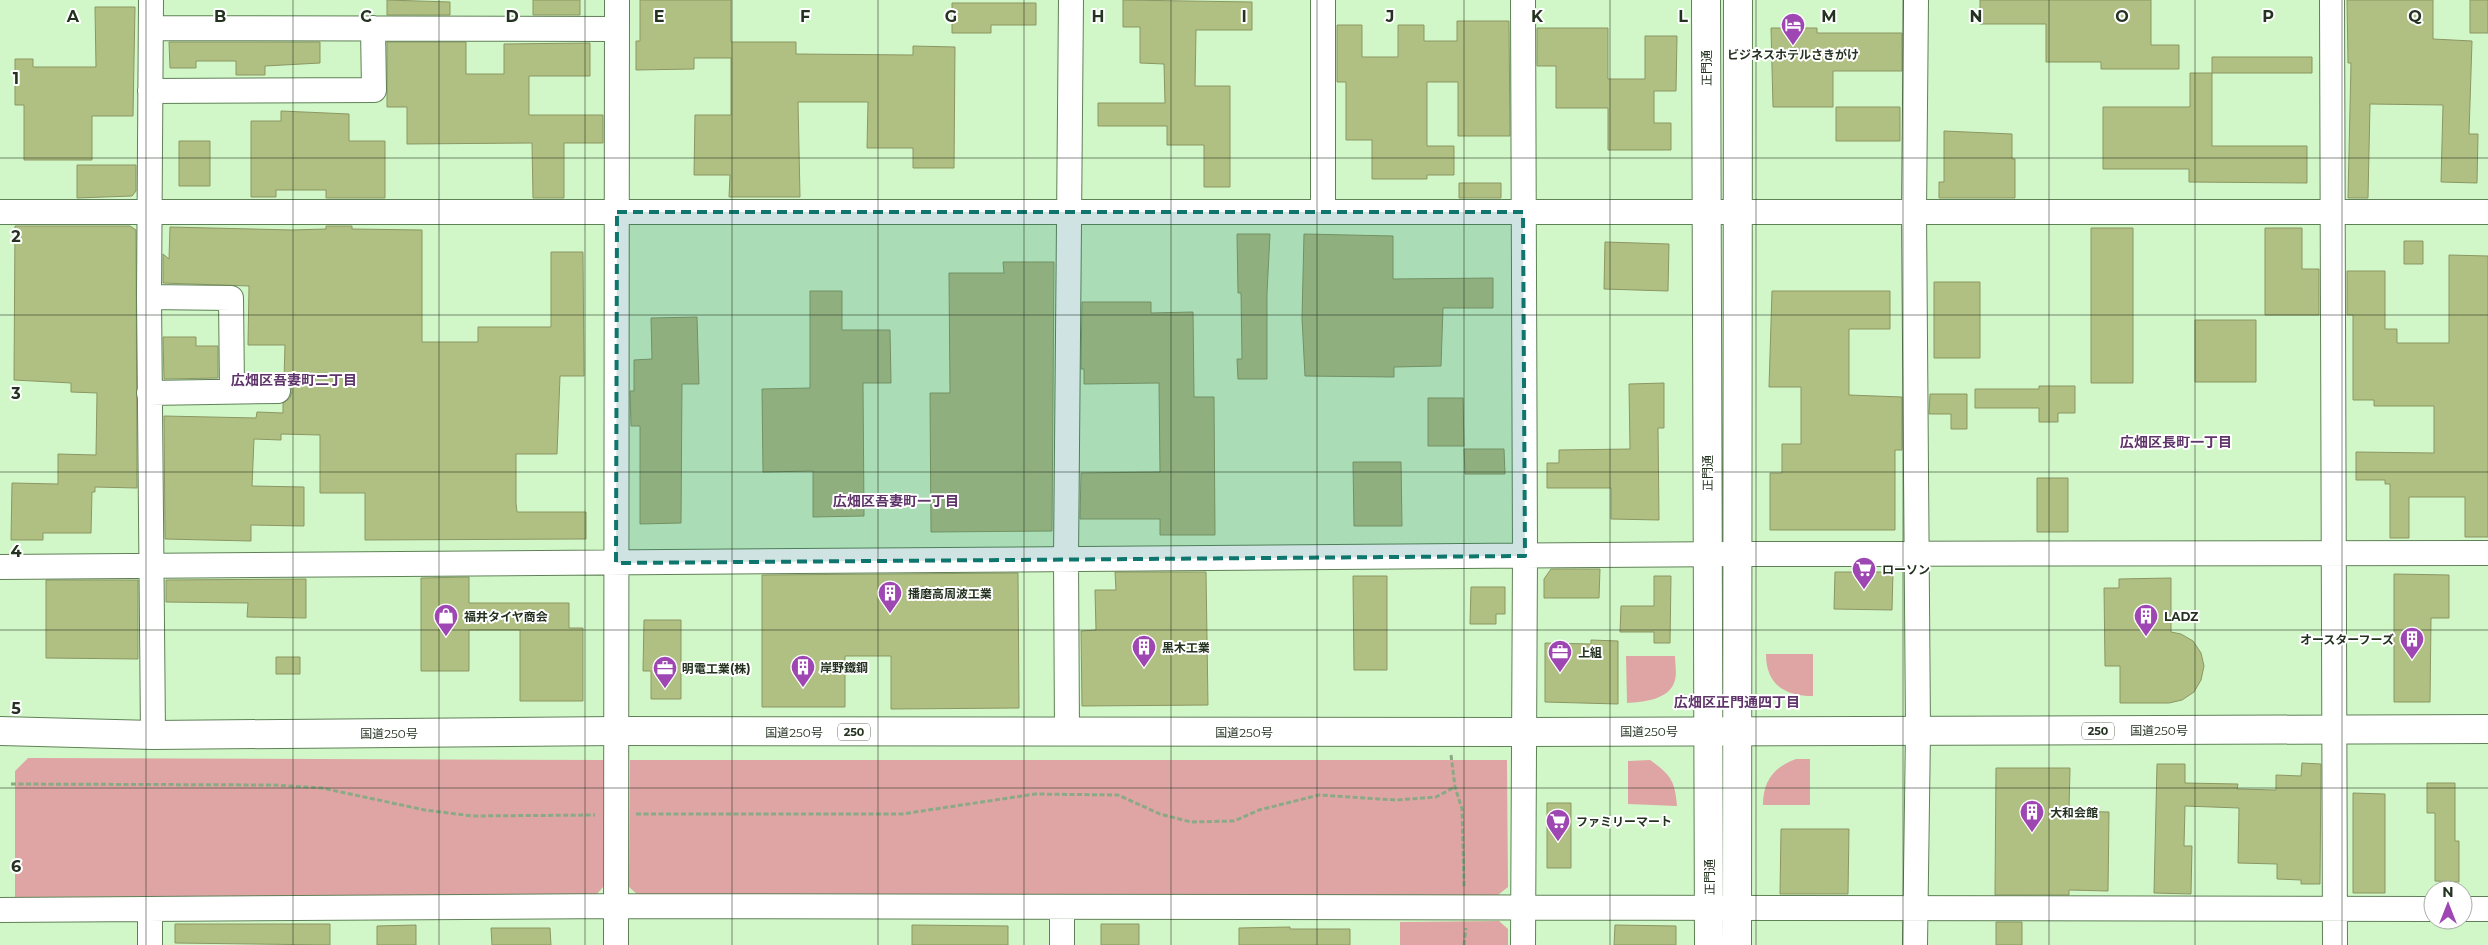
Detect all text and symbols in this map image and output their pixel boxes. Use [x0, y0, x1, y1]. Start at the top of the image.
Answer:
text: A [66, 7, 80, 26]
text: B [214, 7, 226, 26]
text: C [360, 7, 372, 26]
text: D [505, 7, 519, 26]
text: E [654, 7, 664, 26]
text: F [800, 7, 810, 26]
text: G [945, 7, 957, 26]
text: H [1092, 7, 1104, 26]
text: I [1241, 7, 1247, 26]
text: J [1385, 7, 1394, 26]
text: K [1531, 7, 1544, 26]
text: L [1678, 7, 1688, 26]
text: M [1821, 7, 1837, 26]
text: N [1970, 7, 1982, 26]
text: O [2115, 7, 2129, 26]
text: P [2262, 7, 2274, 26]
text: Q [2408, 7, 2422, 26]
hotel icon: ビジネスホテルさきがけ [1780, 12, 1806, 46]
place label: ビジネスホテルさきがけ [1727, 47, 1859, 62]
street label: 正門通 [1699, 50, 1714, 86]
text: 1 [13, 69, 19, 88]
text: 2 [11, 227, 21, 246]
district label: 広畑区吾妻町二丁目 [231, 371, 357, 389]
text: 3 [10, 384, 21, 403]
district label: 広畑区長町一丁目 [2120, 433, 2232, 451]
street label: 正門通 [1700, 455, 1715, 491]
district label: 広畑区吾妻町一丁目 [833, 492, 959, 510]
text: 4 [10, 542, 22, 561]
supermarket icon: ローソン [1851, 556, 1877, 590]
place label: ローソン [1882, 562, 1930, 577]
building icon: 播磨高周波工業 [877, 580, 903, 614]
place label: 播磨高周波工業 [908, 586, 992, 601]
shop icon: 福井タイヤ商会 [433, 603, 459, 637]
building icon: LADZ [2133, 603, 2159, 637]
place label: 福井タイヤ商会 [464, 609, 548, 624]
place label: LADZ [2164, 609, 2198, 624]
building icon: オースターフーズ [2399, 626, 2425, 660]
place label: オースターフーズ [2300, 632, 2394, 647]
building icon: 黒木工業 [1131, 634, 1157, 668]
office icon: 上組 [1547, 639, 1573, 673]
place label: 黒木工業 [1162, 640, 1210, 655]
place label: 上組 [1578, 645, 1602, 660]
building icon: 岸野鐵鋼 [790, 654, 816, 688]
office icon: 明電工業(株) [652, 655, 678, 689]
place label: 岸野鐵鋼 [820, 660, 868, 675]
place label: 明電工業(株) [682, 661, 751, 676]
district label: 広畑区正門通四丁目 [1674, 693, 1800, 711]
text: 5 [11, 699, 21, 718]
road number: 250 [2082, 722, 2114, 739]
street label: 国道250号 [2130, 723, 2188, 738]
road number: 250 [838, 724, 870, 740]
street label: 国道250号 [1620, 724, 1678, 739]
street label: 国道250号 [765, 725, 823, 740]
street label: 国道250号 [1215, 725, 1273, 740]
street label: 国道250号 [360, 726, 418, 741]
building icon: 大和会館 [2019, 799, 2045, 833]
place label: 大和会館 [2050, 805, 2098, 820]
supermarket icon: ファミリーマート [1545, 808, 1571, 842]
place label: ファミリーマート [1576, 814, 1672, 829]
text: 6 [11, 857, 21, 876]
street label: 正門通 [1702, 859, 1717, 895]
north arrow [2423, 880, 2473, 930]
text: N [2442, 883, 2454, 901]

